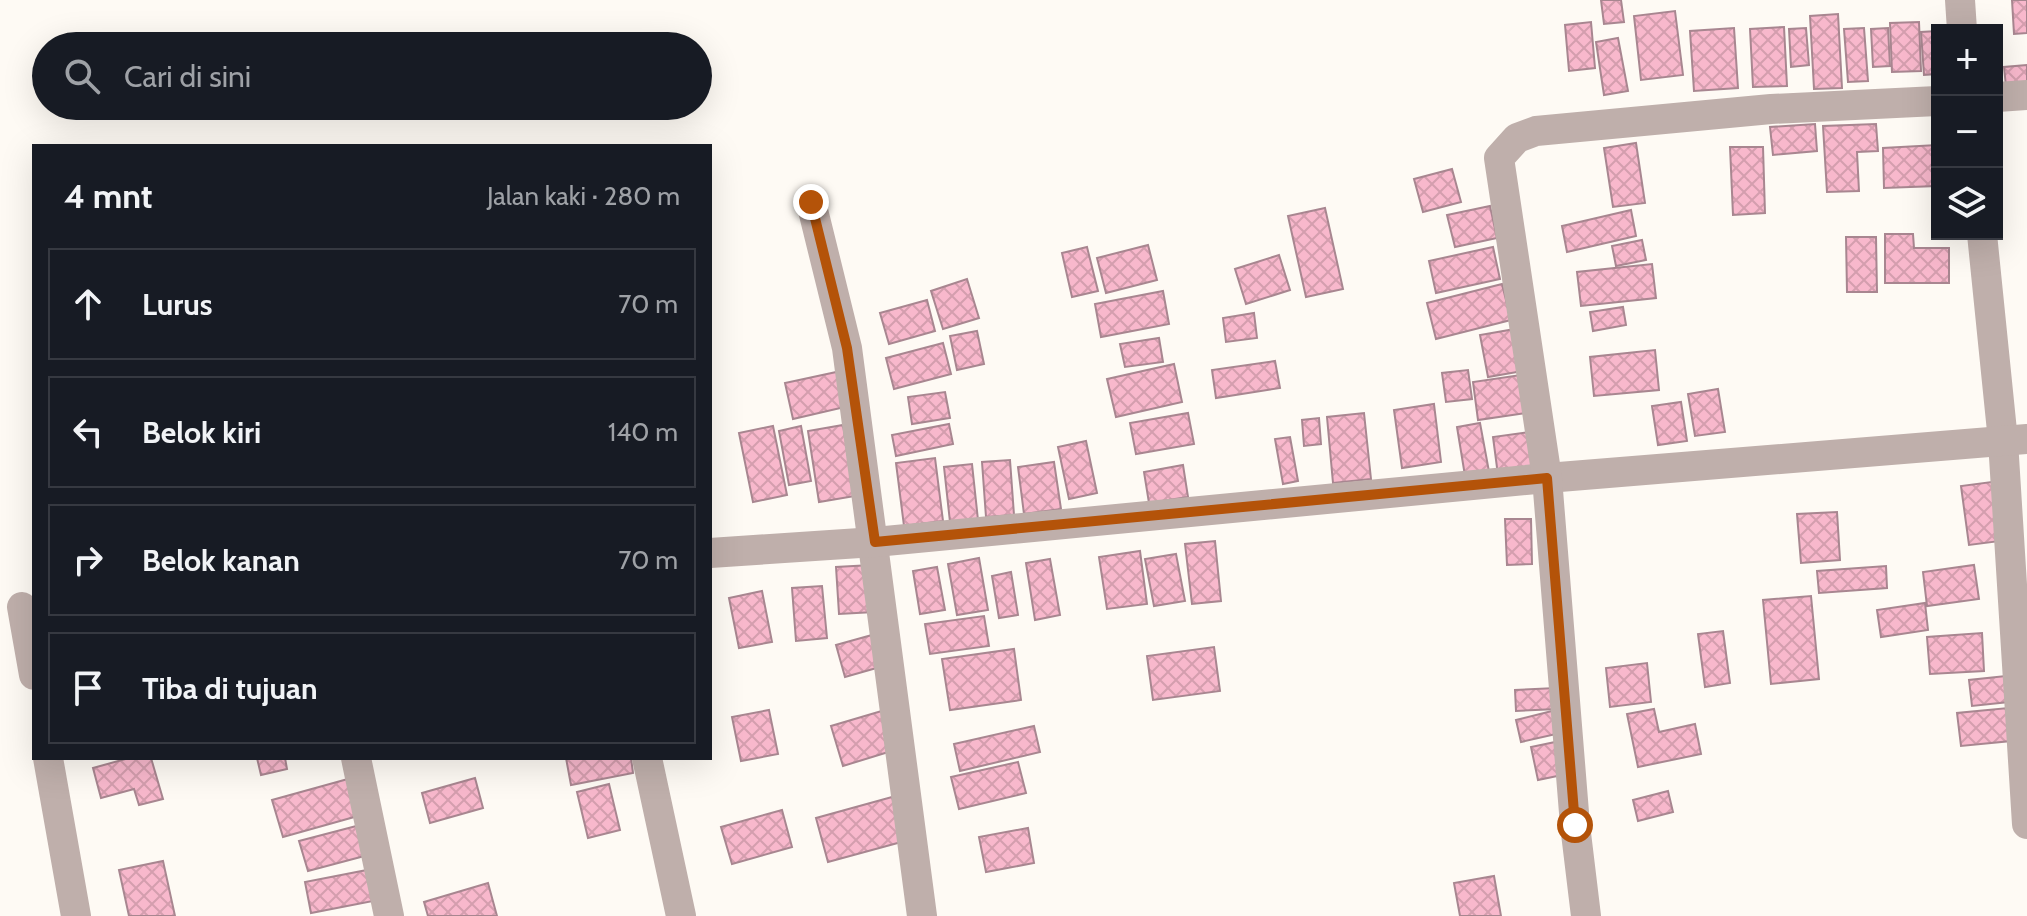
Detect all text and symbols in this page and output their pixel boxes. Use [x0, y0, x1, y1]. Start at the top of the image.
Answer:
map controls [1931, 24, 2003, 240]
button: + [1931, 24, 2003, 96]
search box [32, 32, 712, 120]
icon: search [60, 54, 104, 98]
text: Cari di sini [124, 58, 251, 95]
button: − [1931, 96, 2003, 168]
button: layers [1931, 168, 2003, 240]
text: 4 mnt [64, 175, 153, 217]
text: Jalan kaki · 280 m [487, 180, 680, 212]
route end [793, 184, 829, 220]
icon: ahead [66, 282, 110, 326]
text: Lurus [142, 286, 213, 323]
text: 70 m [618, 288, 678, 320]
icon: left [66, 410, 110, 454]
text: Belok kiri [142, 414, 261, 451]
text: 140 m [608, 416, 678, 448]
icon: right [66, 538, 110, 582]
text: Belok kanan [142, 542, 300, 579]
text: 70 m [618, 544, 678, 576]
icon: arrive [66, 666, 110, 710]
text: Tiba di tujuan [142, 670, 318, 707]
route start [1557, 807, 1593, 843]

